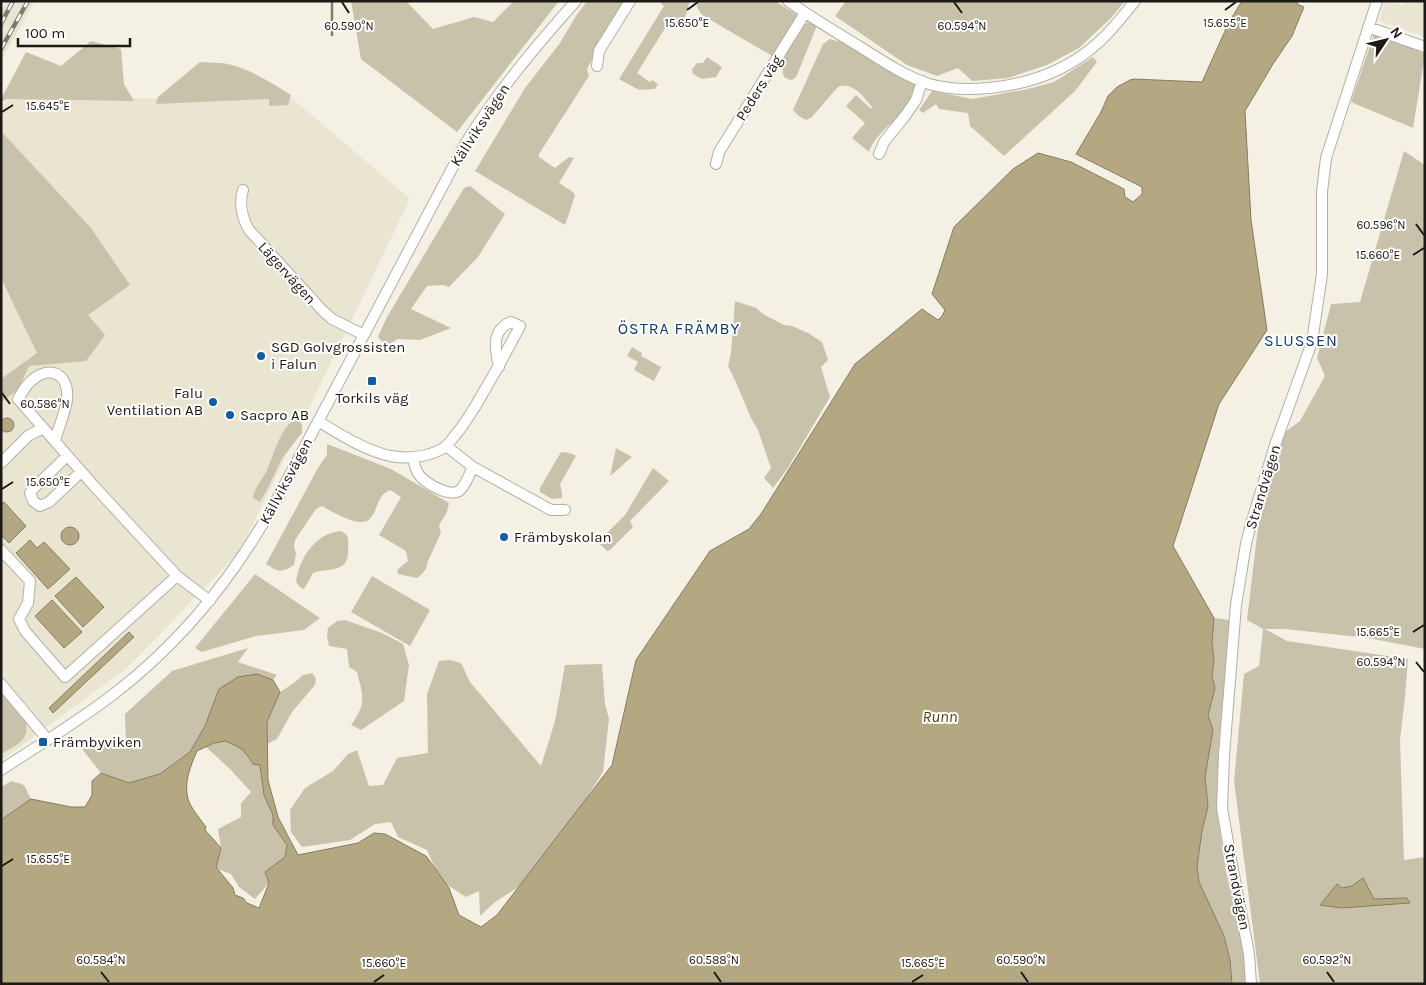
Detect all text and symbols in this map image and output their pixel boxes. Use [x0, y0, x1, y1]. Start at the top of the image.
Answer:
scale bar [18, 15, 130, 47]
north arrow [1361, 15, 1411, 65]
text: 15.650°E [665, 16, 709, 30]
text: 15.655°E [1203, 16, 1247, 30]
text: 60.590°N [324, 19, 374, 33]
text: 60.594°N [938, 19, 986, 33]
text: 100 m [25, 24, 65, 42]
text: N [1386, 24, 1406, 42]
street label: Peders väg [732, 52, 786, 124]
street label: Källviksvägen [447, 80, 513, 170]
text: 15.645°E [26, 99, 70, 113]
text: 60.596°N [1356, 218, 1406, 232]
street label: Lägervägen [254, 238, 320, 308]
text: 15.660°E [1356, 248, 1400, 262]
district label: ÖSTRA FRÄMBY [618, 319, 740, 338]
district label: SLUSSEN [1264, 331, 1338, 350]
place label: SGD Golvgrossisten i Falun [271, 338, 405, 373]
marker: SGD Golvgrossisten i Falun [255, 350, 267, 362]
marker: Torkils väg [366, 375, 378, 387]
place label: Falu Ventilation AB [107, 384, 203, 419]
place label: Torkils väg [336, 389, 409, 407]
marker: Falu Ventilation AB [207, 396, 219, 408]
text: 60.586°N [20, 397, 70, 411]
place label: Sacpro AB [240, 406, 309, 424]
marker: Sacpro AB [224, 409, 236, 421]
street label: Källviksvägen [256, 435, 316, 527]
street label: Strandvägen [1242, 443, 1284, 531]
text: 15.650°E [26, 475, 70, 489]
place label: Främbyskolan [514, 528, 611, 546]
marker: Främbyskolan [498, 531, 510, 543]
text: 15.665°E [1356, 625, 1400, 639]
text: 60.594°N [1357, 655, 1405, 669]
water label: Runn [923, 707, 957, 726]
place label: Främbyviken [53, 733, 142, 751]
marker: Främbyviken [37, 736, 49, 748]
street label: Strandvägen [1220, 842, 1254, 932]
text: 15.655°E [26, 852, 70, 866]
text: 60.584°N [76, 953, 126, 967]
text: 60.588°N [689, 953, 739, 967]
text: 60.590°N [996, 953, 1046, 967]
text: 60.592°N [1302, 953, 1352, 967]
text: 15.660°E [362, 956, 406, 970]
text: 15.665°E [901, 956, 945, 970]

